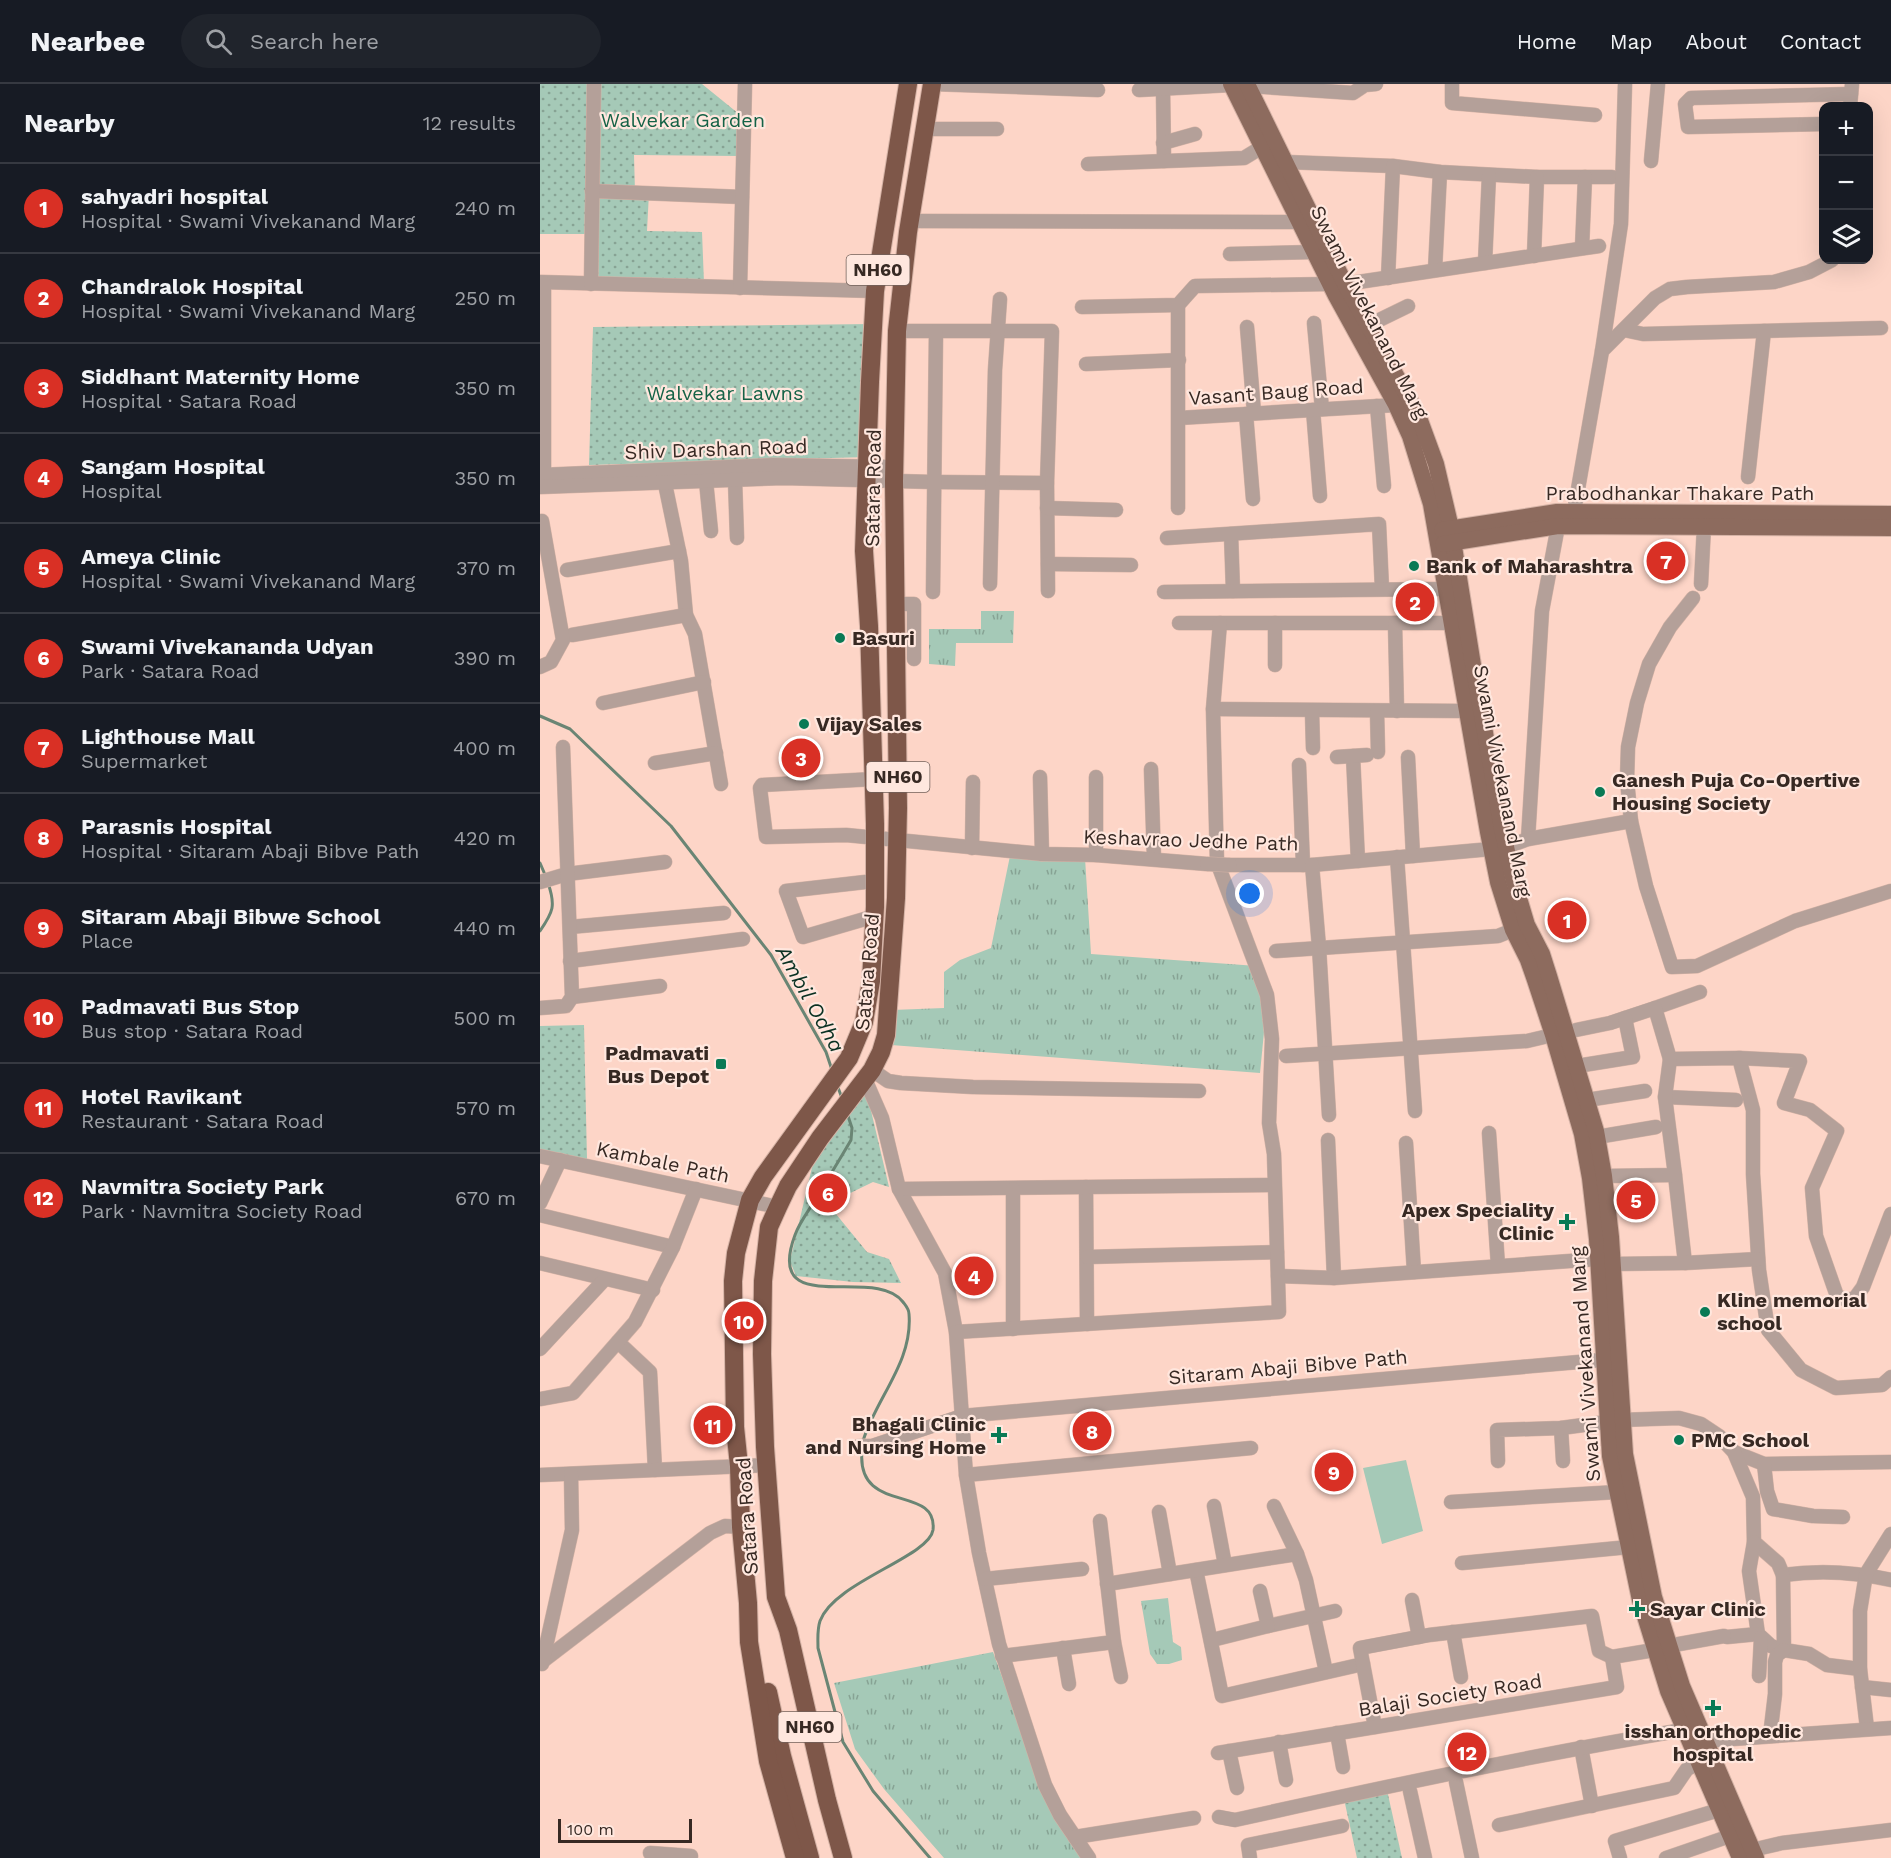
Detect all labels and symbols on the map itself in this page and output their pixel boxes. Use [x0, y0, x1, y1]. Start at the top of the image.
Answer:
park label: Walvekar Garden [601, 108, 765, 132]
street label: Swami Vivekanand Marg [1306, 201, 1434, 423]
road number: NH60 [846, 255, 910, 285]
street label: Vasant Baug Road [1188, 374, 1364, 410]
park label: Walvekar Lawns [646, 381, 804, 405]
street label: Satara Road [860, 429, 886, 547]
street label: Shiv Darshan Road [624, 434, 808, 464]
street label: Prabodhankar Thakare Path [1546, 481, 1814, 505]
pin: 7 [1646, 538, 1686, 584]
place label: Bank of Maharashtra [1426, 554, 1633, 578]
marker: Bank of Maharashtra [1407, 559, 1421, 573]
pin: 2 [1396, 580, 1434, 624]
place label: Basuri [852, 626, 915, 650]
marker: Basuri [833, 631, 847, 645]
street label: Swami Vivekanand Marg [1469, 663, 1537, 899]
place label: Vijay Sales [816, 712, 922, 736]
marker: Vijay Sales [797, 717, 811, 731]
pin: 3 [782, 736, 820, 780]
road number: NH60 [866, 762, 929, 792]
place label: Ganesh Puja Co-Opertive Housing Society [1612, 768, 1860, 815]
marker: Ganesh Puja Co-Opertive Housing Society [1593, 785, 1607, 799]
street label: Keshavrao Jedhe Path [1083, 824, 1299, 856]
your location [1235, 879, 1264, 908]
pin: 1 [1548, 898, 1586, 942]
street label: Satara Road [850, 912, 884, 1032]
water label: Ambil Odha [770, 940, 850, 1057]
place label: Padmavati Bus Depot [605, 1041, 709, 1088]
marker: Padmavati Bus Depot [714, 1057, 728, 1071]
street label: Kambale Path [594, 1136, 732, 1188]
pin: 6 [808, 1170, 848, 1216]
pin: 5 [1616, 1178, 1656, 1222]
place label: Apex Speciality Clinic [1402, 1198, 1555, 1245]
marker: Apex Speciality Clinic [1558, 1213, 1576, 1231]
street label: Swami Vivekanand Marg [1565, 1245, 1605, 1482]
pin: 4 [954, 1254, 994, 1298]
place label: Kline memorial school [1717, 1288, 1867, 1335]
pin: 10 [724, 1298, 764, 1344]
marker: Kline memorial school [1698, 1305, 1712, 1319]
street label: Sitaram Abaji Bibve Path [1167, 1345, 1409, 1389]
pin: 11 [694, 1402, 732, 1448]
pin: 8 [1072, 1408, 1112, 1454]
place label: Bhagali Clinic and Nursing Home [805, 1412, 986, 1459]
marker: Bhagali Clinic and Nursing Home [990, 1426, 1008, 1444]
place label: PMC School [1691, 1428, 1809, 1452]
marker: PMC School [1672, 1433, 1686, 1447]
pin: 9 [1314, 1450, 1354, 1494]
street label: Satara Road [731, 1456, 763, 1576]
place label: Sayar Clinic [1650, 1597, 1766, 1621]
marker: Sayar Clinic [1628, 1600, 1646, 1618]
street label: Balaji Society Road [1356, 1669, 1544, 1721]
marker: isshan orthopedic hospital [1704, 1699, 1722, 1717]
road number: NH60 [778, 1712, 842, 1742]
place label: isshan orthopedic hospital [1625, 1719, 1801, 1766]
pin: 12 [1448, 1730, 1486, 1774]
scale bar [558, 1816, 692, 1844]

